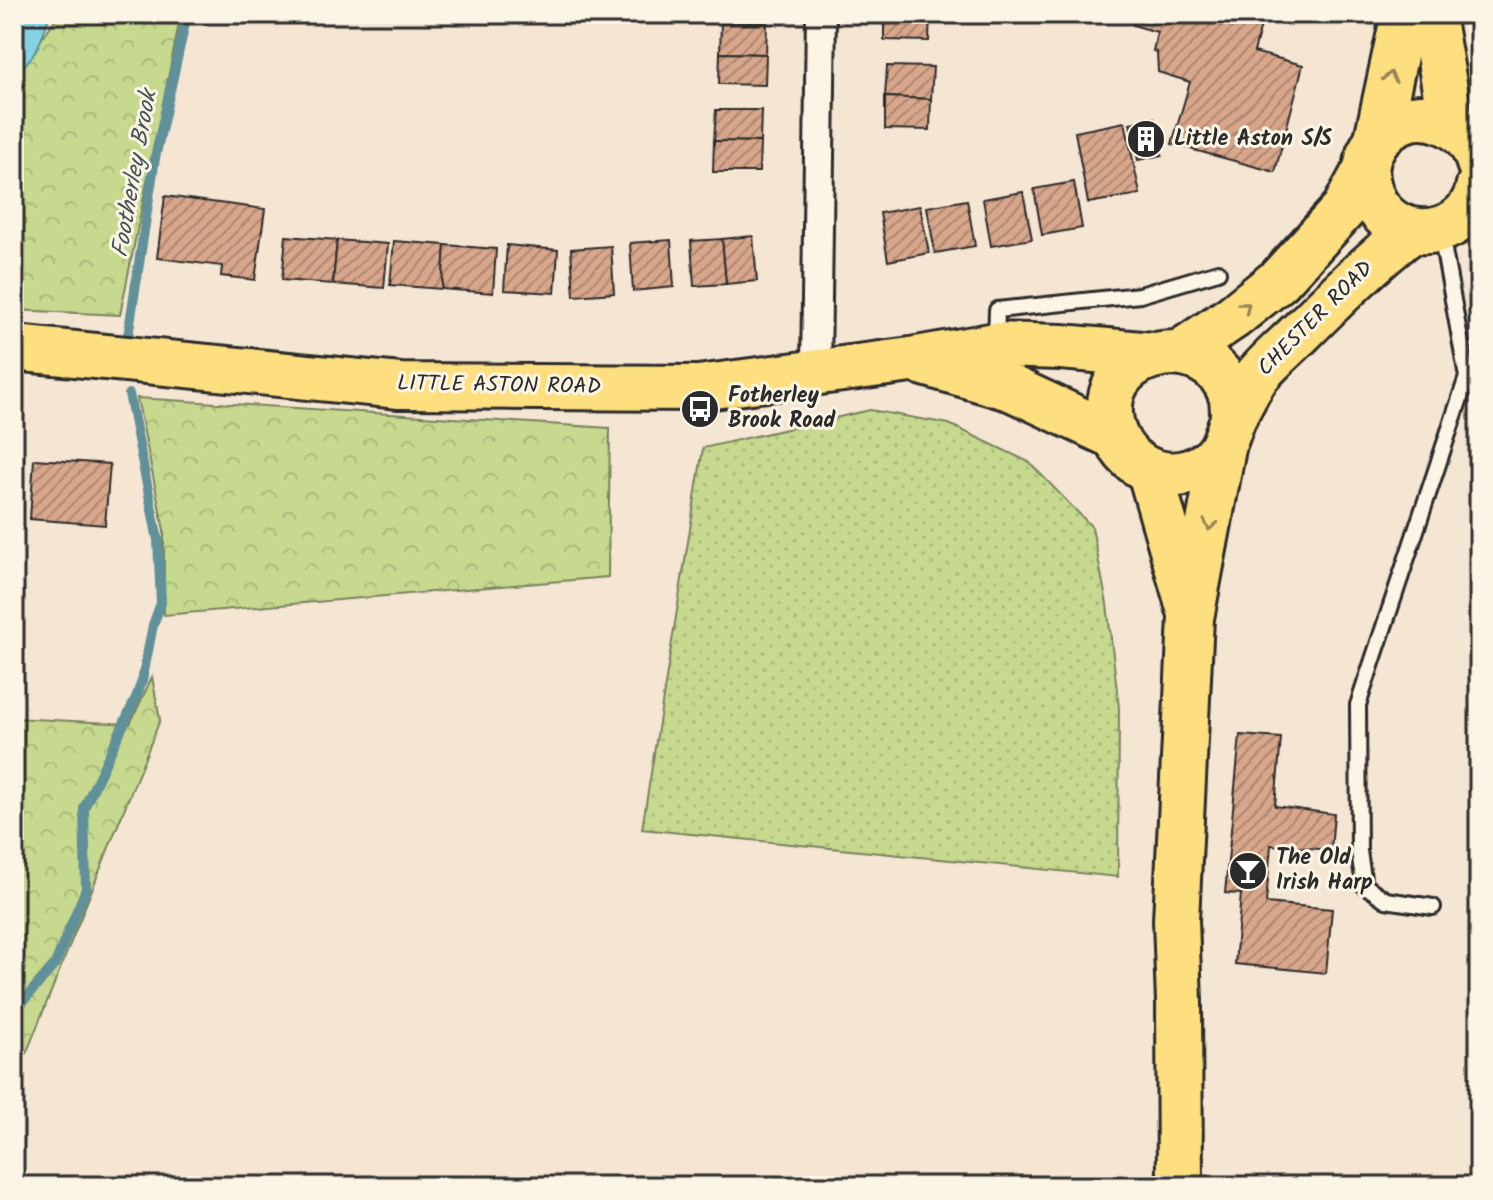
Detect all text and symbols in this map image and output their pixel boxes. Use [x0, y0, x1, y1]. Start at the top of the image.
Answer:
one-way arrow [1381, 70, 1398, 84]
water label: Footherley Brook [101, 84, 170, 261]
building icon: Little Aston S/S [1125, 118, 1167, 160]
place label: Little Aston S/S [1174, 122, 1333, 157]
street label: CHESTER ROAD [1250, 253, 1382, 385]
one-way arrow [1236, 303, 1251, 317]
street label: LITTLE ASTON ROAD [397, 367, 601, 405]
place label: Fotherley Brook Road [728, 379, 837, 439]
bus stop icon: Fotherley Brook Road [679, 388, 721, 430]
one-way arrow [1203, 518, 1220, 531]
place label: The Old Irish Harp [1276, 841, 1373, 901]
bar icon: The Old Irish Harp [1227, 850, 1269, 892]

